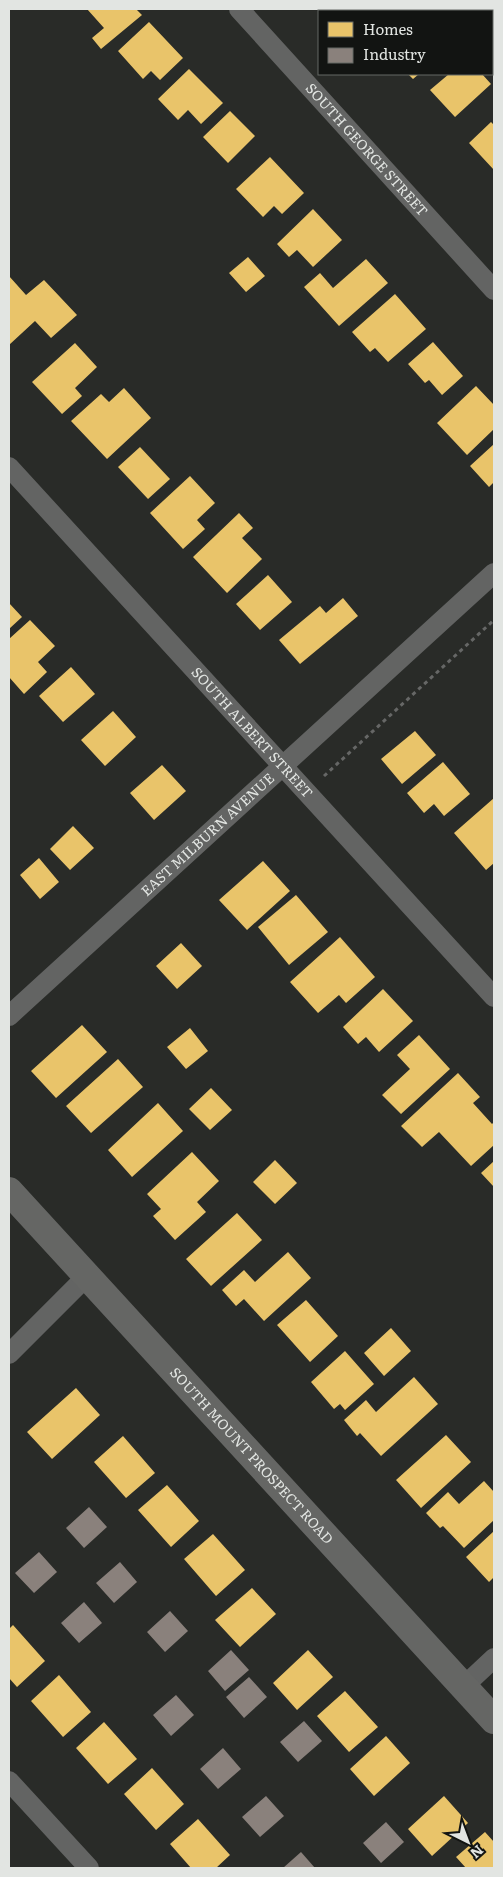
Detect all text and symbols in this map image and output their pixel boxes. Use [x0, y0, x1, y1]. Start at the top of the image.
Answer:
legend [318, 10, 493, 75]
text: Homes [363, 17, 413, 40]
text: Industry [363, 42, 426, 65]
street label: SOUTH GEORGE STREET [302, 78, 433, 220]
street label: SOUTH ALBERT STREET [188, 662, 318, 802]
street label: EAST MILBURN AVENUE [136, 768, 278, 900]
street label: SOUTH MOUNT PROSPECT ROAD [166, 1362, 339, 1548]
north arrow [443, 1817, 493, 1867]
text: N [466, 1841, 488, 1864]

